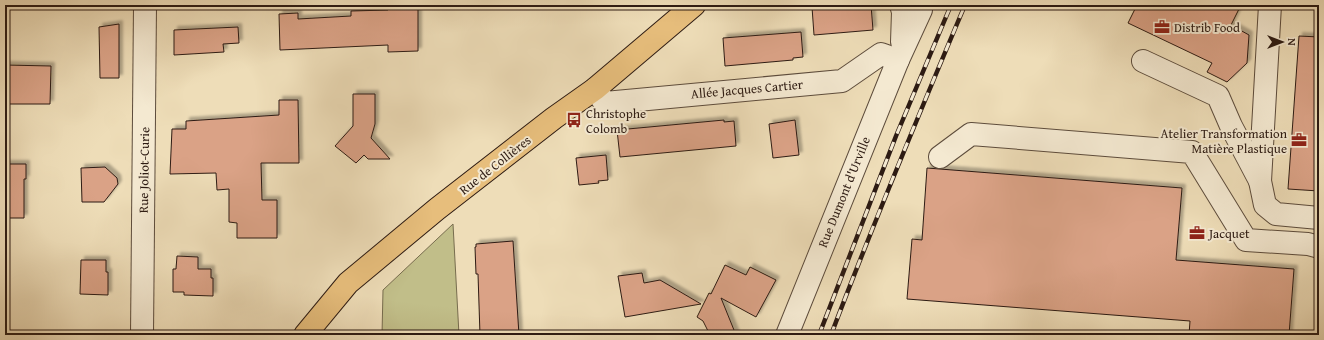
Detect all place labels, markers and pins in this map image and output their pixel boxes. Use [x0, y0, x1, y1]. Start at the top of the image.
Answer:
office icon: Distrib Food [1153, 18, 1171, 36]
place label: Distrib Food [1174, 18, 1240, 37]
place label: Christophe Colomb [586, 104, 646, 138]
bus stop icon: Christophe Colomb [565, 111, 583, 129]
place label: Atelier Transformation Matière Plastique [1161, 124, 1288, 158]
office icon: Atelier Transformation Matière Plastique [1290, 131, 1308, 149]
office icon: Jacquet [1188, 224, 1206, 242]
place label: Jacquet [1207, 224, 1250, 243]

